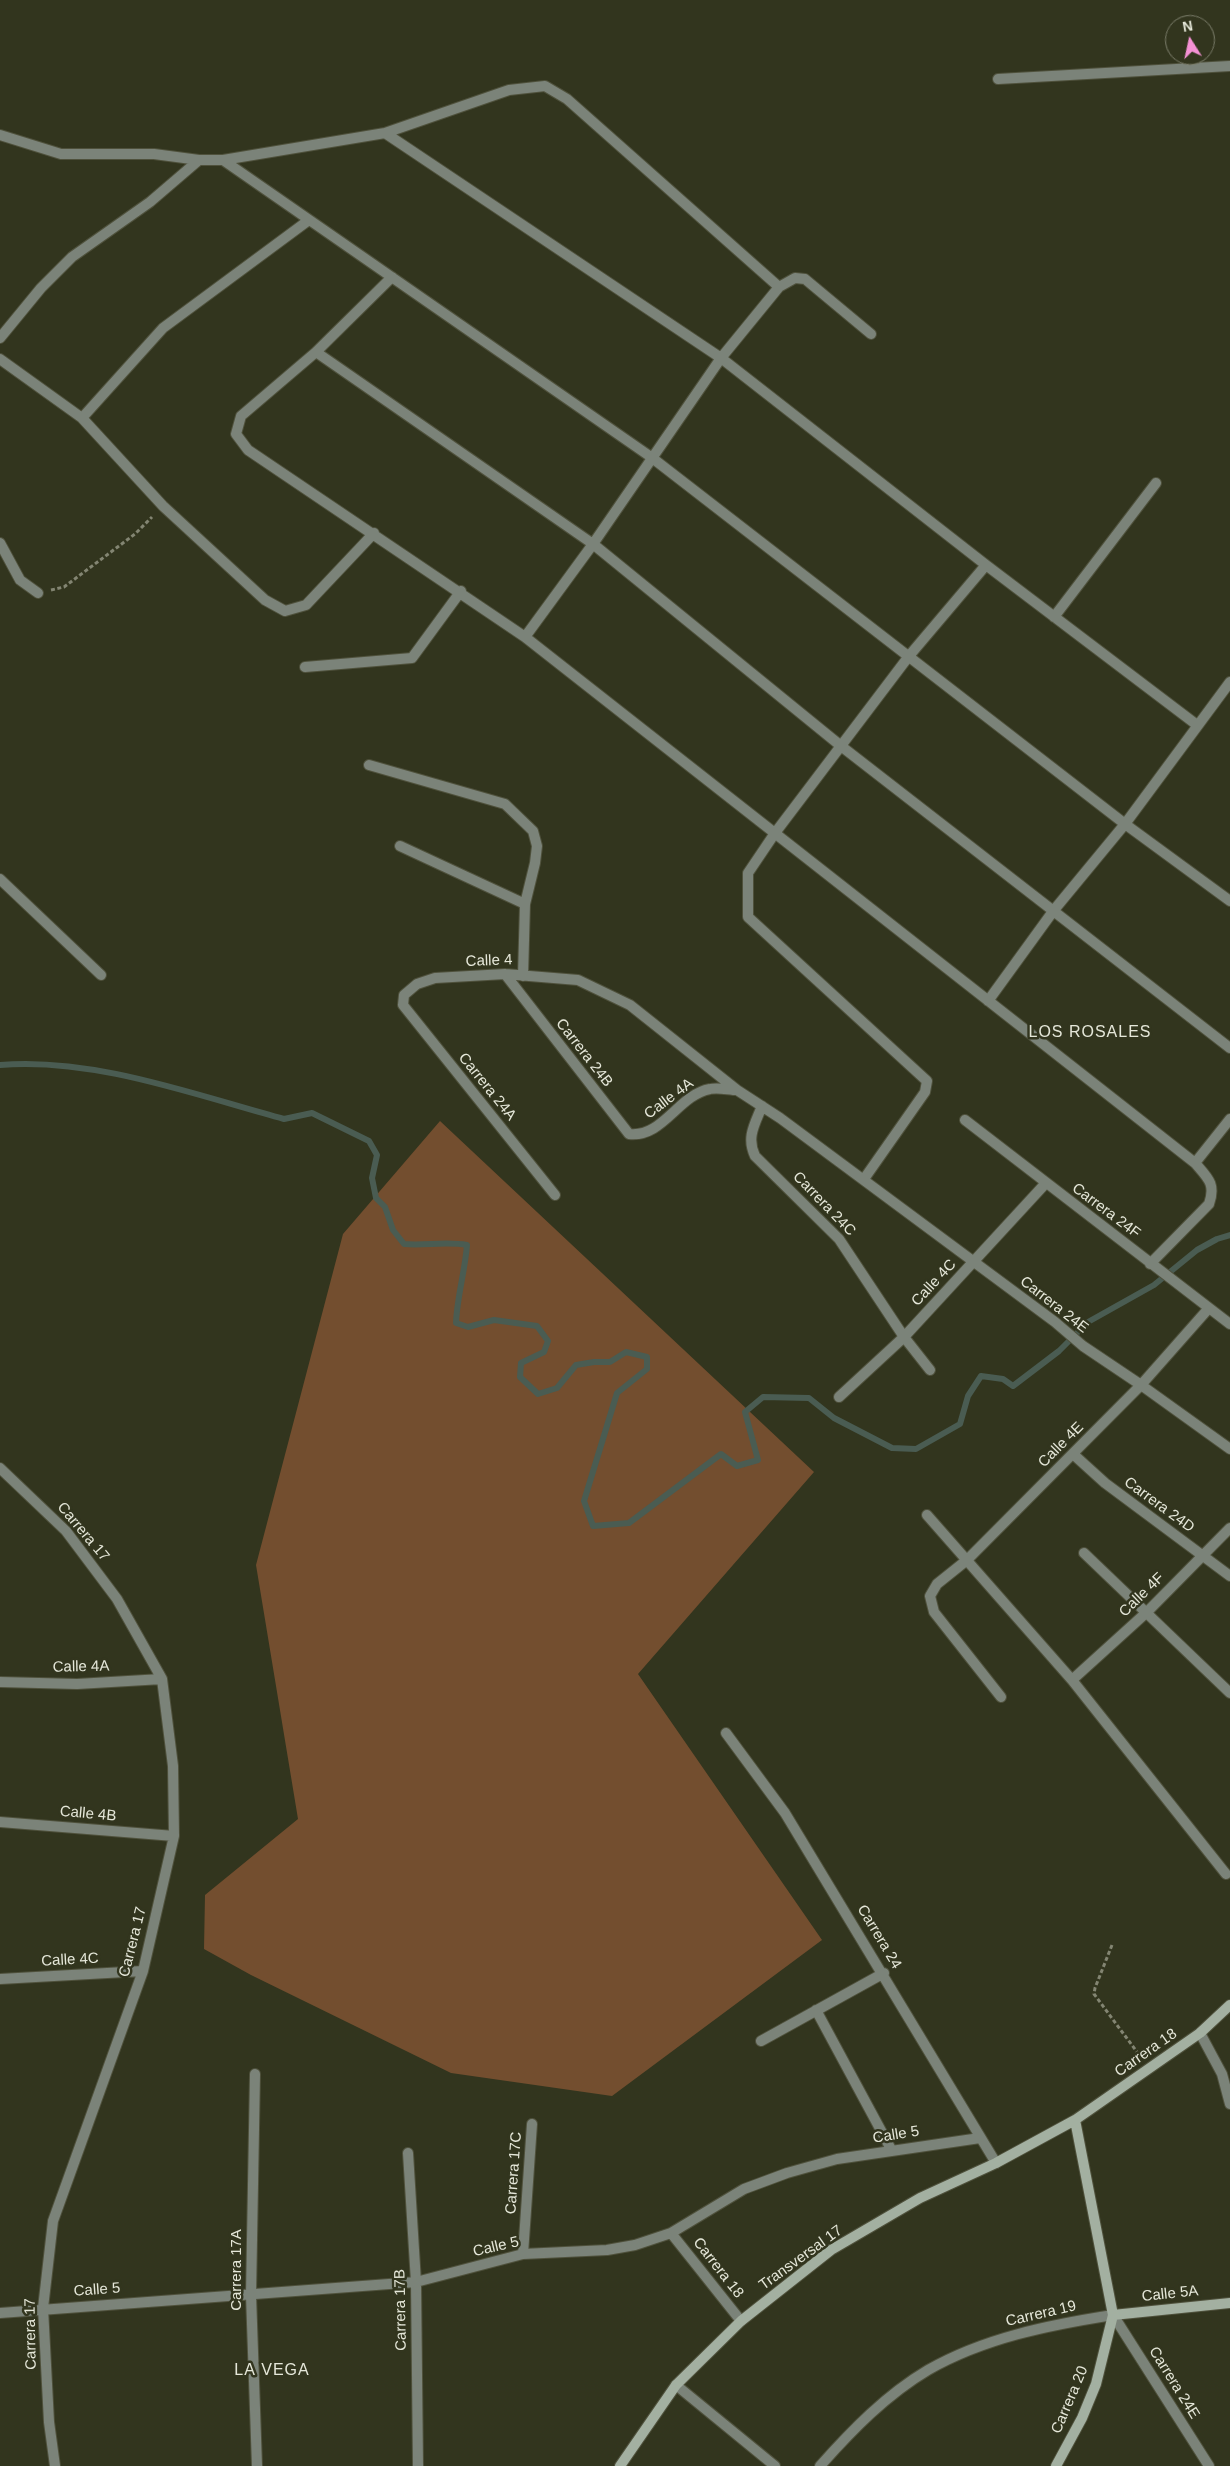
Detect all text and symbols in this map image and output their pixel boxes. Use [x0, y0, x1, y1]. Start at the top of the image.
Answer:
north arrow [1165, 15, 1215, 65]
text: N [1181, 17, 1194, 35]
street label: Calle 4 [465, 951, 513, 971]
street label: Carrera 24B [552, 1015, 616, 1091]
district label: LOS ROSALES [1027, 1023, 1153, 1043]
street label: Carrera 24A [454, 1050, 520, 1124]
street label: Calle 4A [641, 1075, 697, 1123]
street label: Carrera 24C [789, 1168, 859, 1240]
street label: Carrera 24F [1068, 1179, 1144, 1243]
street label: Calle 4C [908, 1256, 960, 1310]
street label: Carrera 24E [1016, 1273, 1092, 1337]
street label: Calle 4E [1035, 1419, 1087, 1471]
street label: Carrera 24D [1120, 1473, 1198, 1537]
street label: Carrera 17 [53, 1499, 113, 1565]
street label: Calle 4F [1116, 1569, 1168, 1621]
street label: Calle 4A [52, 1658, 110, 1676]
street label: Calle 4B [59, 1803, 117, 1825]
street label: Carrera 24 [853, 1902, 905, 1972]
street label: Carrera 17 [116, 1905, 150, 1979]
street label: Calle 4C [41, 1950, 99, 1970]
street label: Carrera 18 [1111, 2025, 1181, 2081]
street label: Calle 5 [872, 2122, 920, 2148]
street label: Carrera 17C [502, 2131, 526, 2215]
street label: Transversal 17 [756, 2222, 846, 2294]
street label: Carrera 17A [228, 2229, 246, 2311]
street label: Calle 5 [471, 2233, 521, 2261]
street label: Carrera 18 [689, 2234, 747, 2302]
street label: Carrera 17B [391, 2269, 411, 2351]
street label: Calle 5 [73, 2279, 121, 2301]
street label: Calle 5A [1141, 2282, 1199, 2306]
street label: Carrera 19 [1004, 2297, 1078, 2331]
street label: Carrera 17 [21, 2298, 41, 2370]
street label: Carrera 24E [1145, 2344, 1203, 2422]
district label: LA VEGA [233, 2361, 311, 2381]
street label: Carrera 20 [1048, 2363, 1092, 2437]

